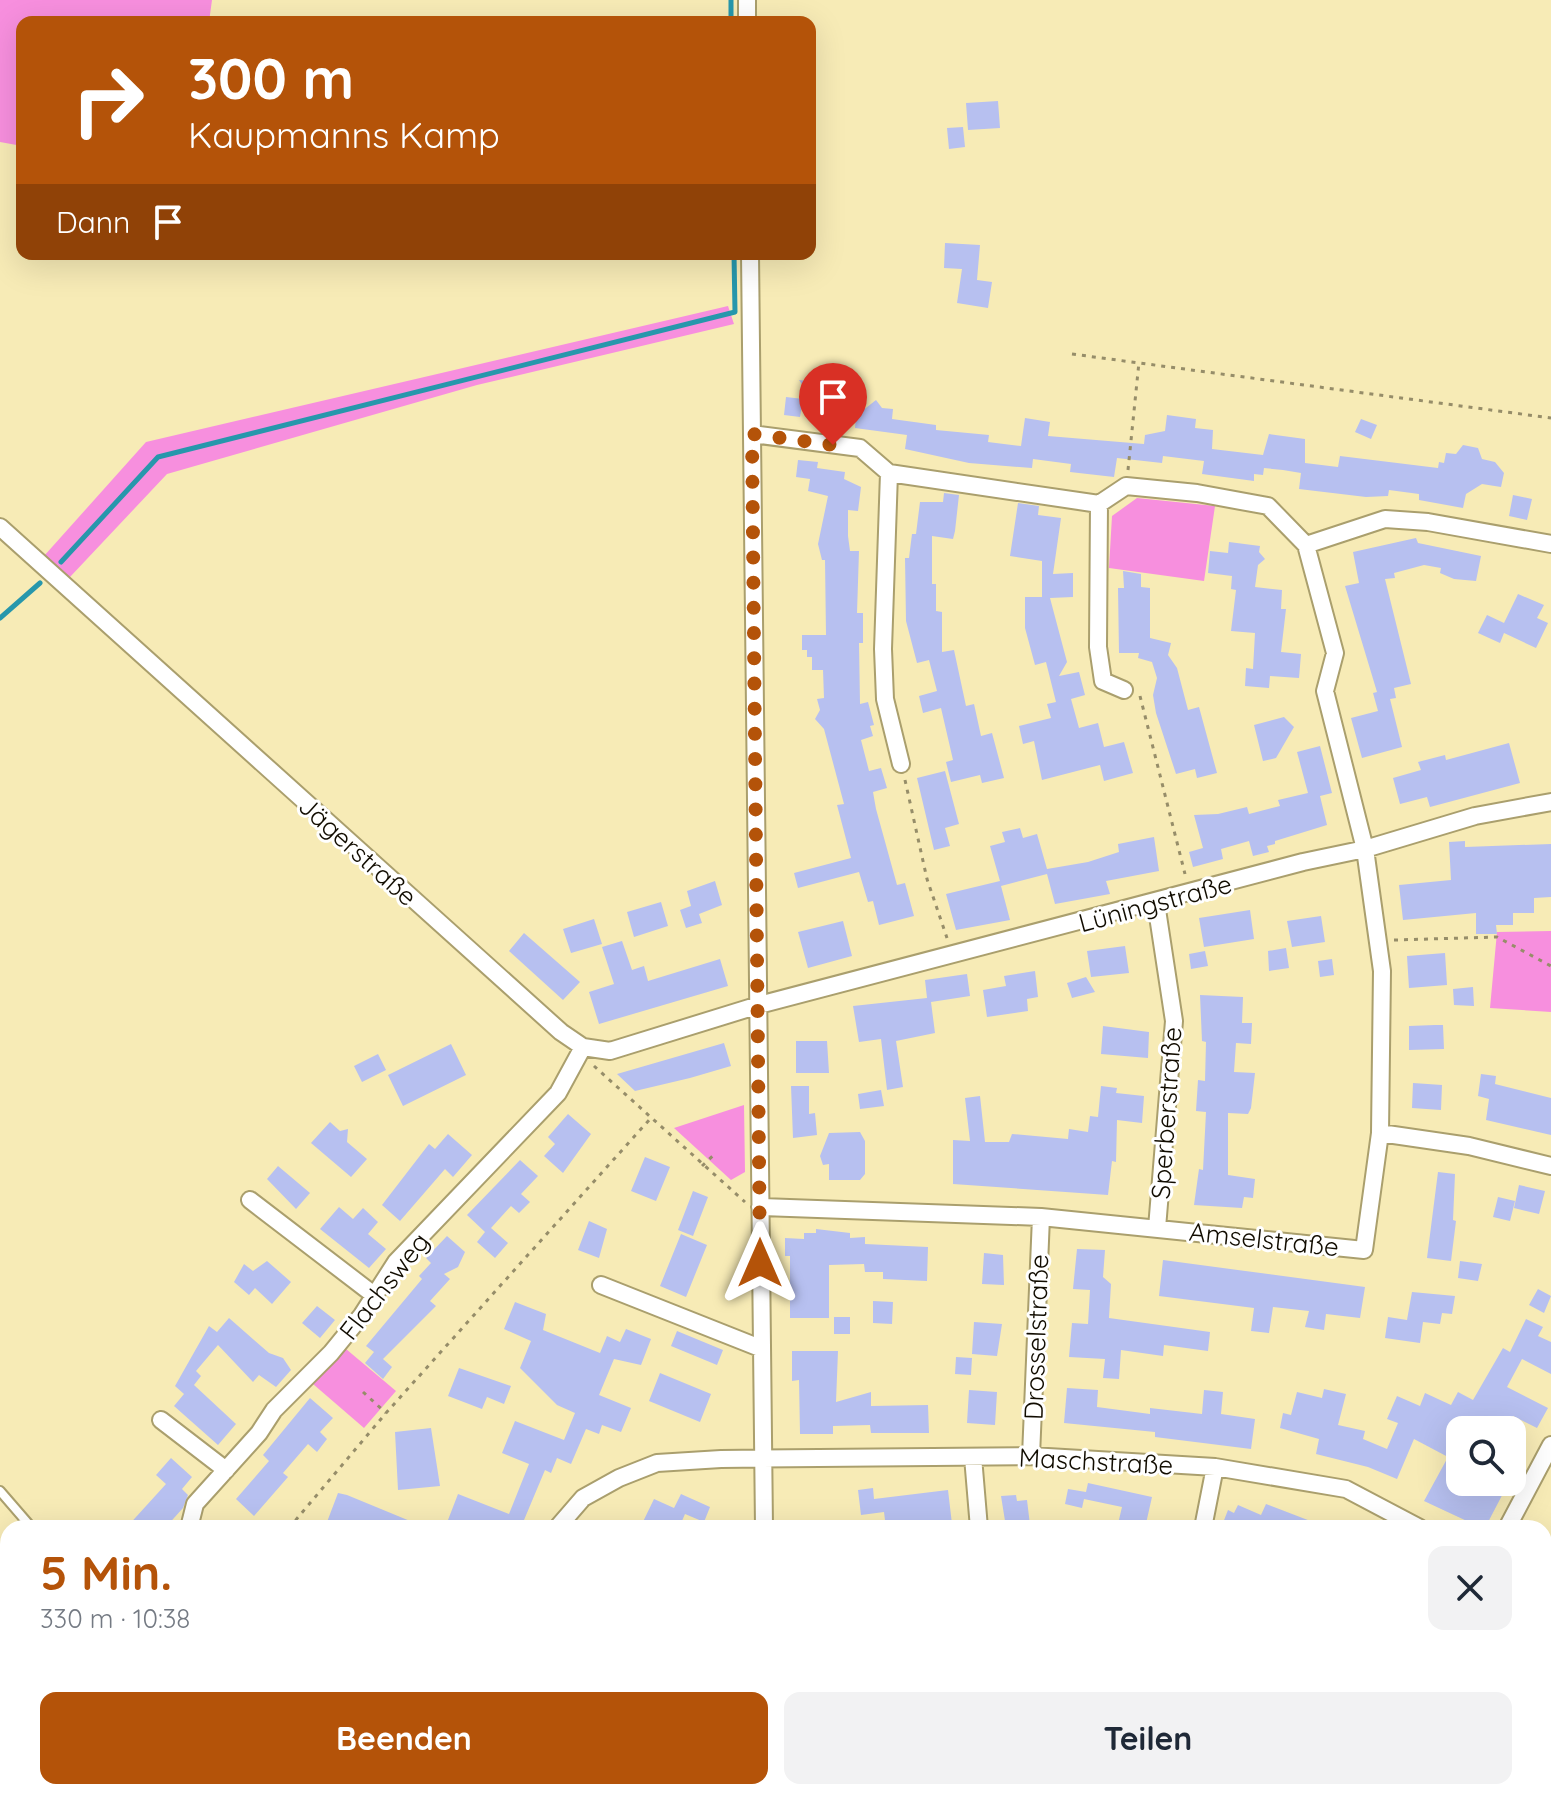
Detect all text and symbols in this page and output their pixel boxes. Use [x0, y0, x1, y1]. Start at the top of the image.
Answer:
text: 300 m [188, 43, 354, 113]
icon: right [56, 48, 160, 152]
text: Kaupmanns Kamp [188, 112, 500, 157]
icon: arrive [146, 200, 190, 244]
text: Dann [56, 203, 130, 241]
pin [799, 363, 867, 445]
icon: arrive [811, 375, 855, 419]
street label: Jägerstraße [292, 789, 424, 913]
street label: Lüningstraße [1075, 867, 1235, 939]
street label: Sperberstraße [1144, 1026, 1188, 1200]
street label: Amselstraße [1188, 1215, 1340, 1263]
position arrow [718, 1221, 802, 1305]
street label: Flachsweg [332, 1226, 436, 1346]
street label: Drosselstraße [1017, 1254, 1055, 1420]
map controls [1446, 1416, 1526, 1496]
button: search [1446, 1416, 1526, 1496]
street label: Maschstraße [1018, 1440, 1174, 1482]
text: 5 Min. [40, 1542, 172, 1602]
button: close [1428, 1546, 1512, 1630]
text: 330 m · 10:38 [40, 1602, 190, 1635]
button: Beenden [40, 1692, 768, 1784]
button: Teilen [784, 1692, 1512, 1784]

